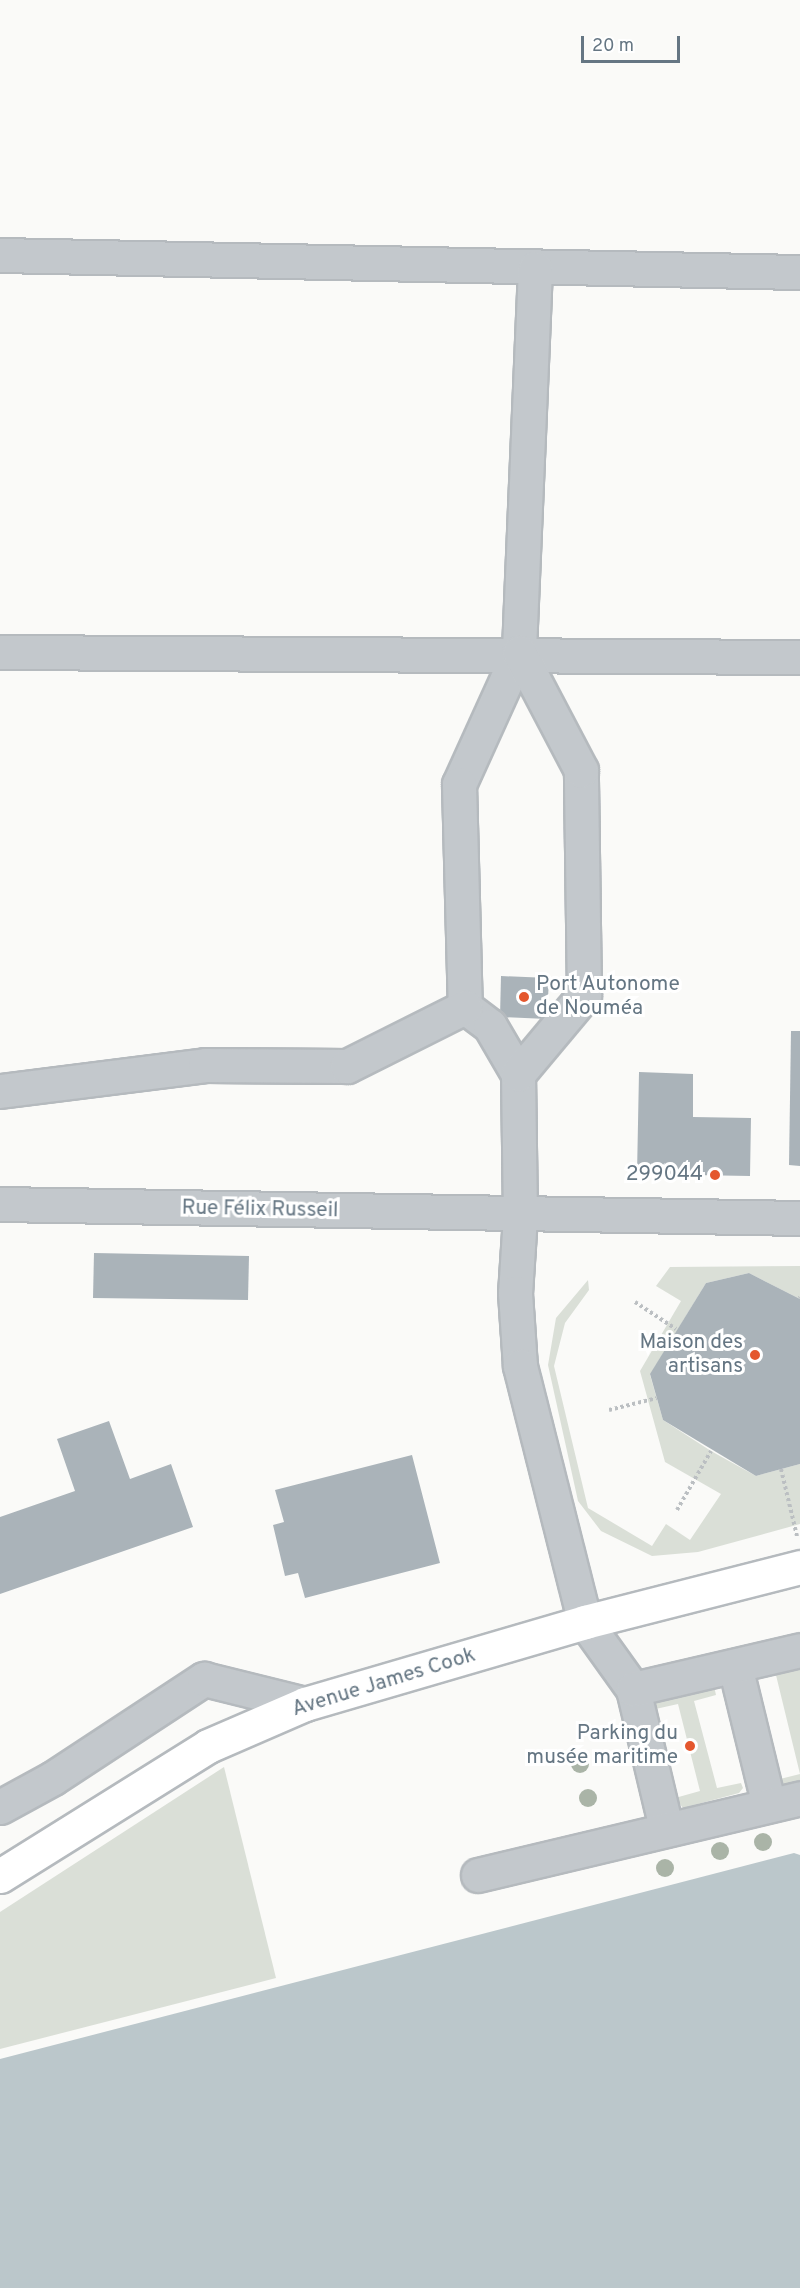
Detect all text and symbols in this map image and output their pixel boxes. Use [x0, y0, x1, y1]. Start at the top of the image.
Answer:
scale bar [584, 24, 683, 62]
text: 20 m [592, 35, 634, 58]
place label: Port Autonome de Nouméa [536, 972, 681, 1022]
marker: Port Autonome de Nouméa [517, 990, 531, 1004]
place label: 299044 [626, 1162, 703, 1188]
marker: 299044 [708, 1168, 722, 1182]
street label: Rue Félix Russeil [181, 1196, 339, 1224]
place label: Maison des artisans [640, 1330, 743, 1380]
marker: Maison des artisans [748, 1348, 762, 1362]
street label: Avenue James Cook [289, 1643, 479, 1723]
place label: Parking du musée maritime [526, 1721, 678, 1771]
marker: Parking du musée maritime [683, 1739, 697, 1753]

